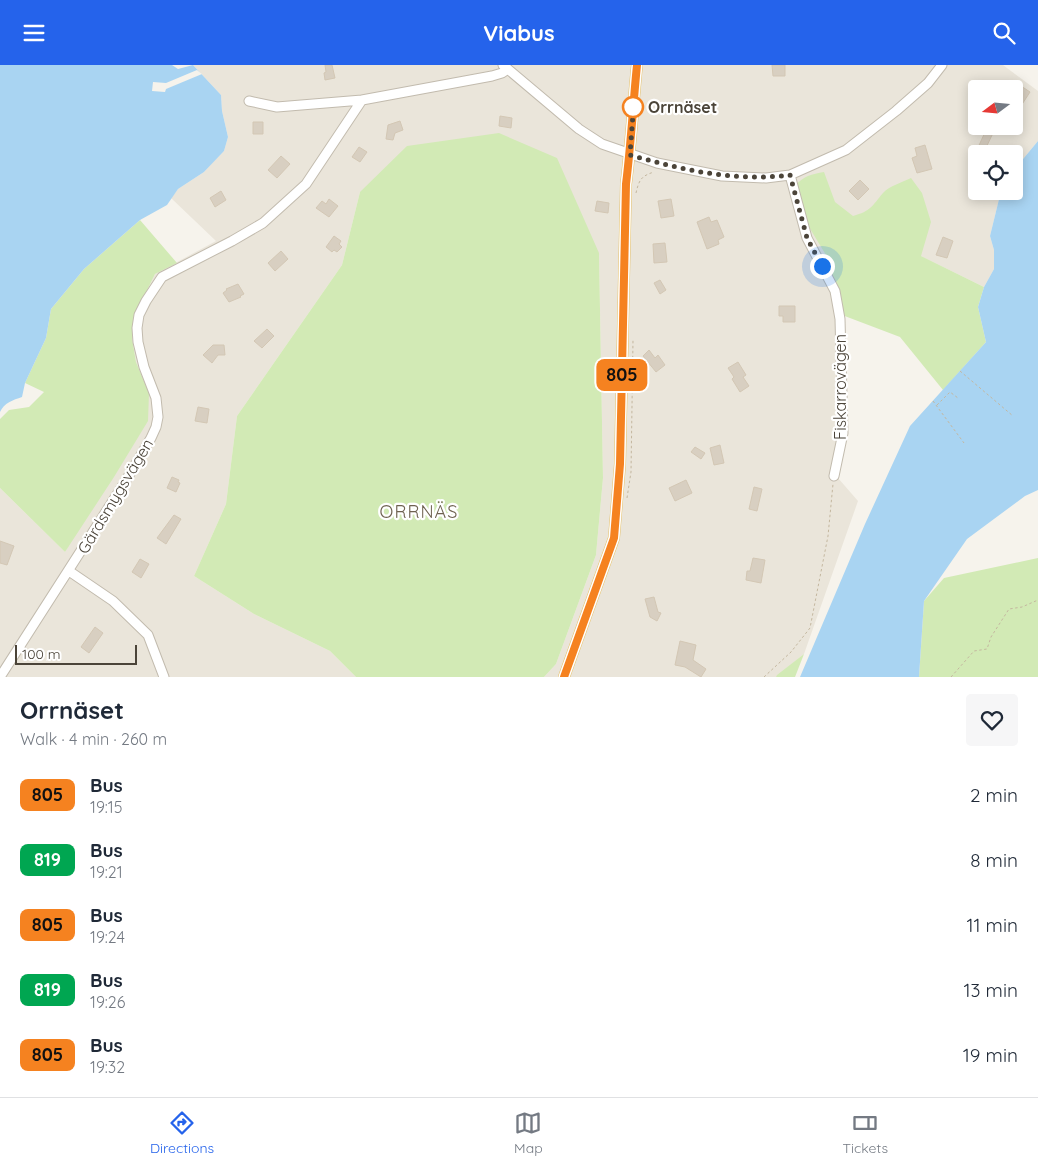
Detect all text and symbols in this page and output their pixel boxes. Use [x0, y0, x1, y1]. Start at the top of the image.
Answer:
icon: menu [20, 19, 48, 47]
text: Viabus [483, 19, 555, 47]
icon: search [990, 19, 1018, 47]
north arrow [968, 80, 1022, 135]
map controls [968, 80, 1023, 200]
marker: Orrnäset [622, 96, 644, 118]
place label: Orrnäset [648, 97, 717, 117]
button: locate [968, 145, 1023, 200]
your location [810, 254, 835, 279]
street label: Fiskarrovägen [830, 334, 850, 440]
line badge: 805 [593, 359, 651, 391]
text: 805 [606, 363, 638, 386]
street label: Gärdsmygsvägen [73, 435, 157, 557]
district label: ORRNÄS [380, 500, 458, 523]
scale bar [15, 642, 138, 665]
text: 100 m [22, 645, 60, 663]
button: heart [966, 694, 1018, 746]
text: Orrnäset [20, 695, 124, 725]
text: Walk · 4 min · 260 m [20, 729, 167, 749]
text: Bus [90, 773, 123, 797]
text: 805 [32, 783, 63, 806]
text: 2 min [970, 783, 1018, 807]
text: 19:15 [90, 797, 122, 817]
text: Bus [90, 838, 123, 862]
text: 819 [34, 848, 61, 871]
text: 8 min [970, 848, 1018, 872]
text: 19:21 [90, 862, 123, 882]
text: Bus [90, 903, 123, 927]
text: 805 [32, 913, 63, 936]
text: 11 min [966, 913, 1018, 937]
text: 19:24 [90, 927, 125, 947]
text: Bus [90, 968, 123, 992]
text: 819 [34, 978, 61, 1001]
text: 13 min [963, 978, 1018, 1002]
text: 19:26 [90, 992, 125, 1012]
text: Bus [90, 1033, 123, 1057]
text: 805 [32, 1043, 63, 1066]
text: 19 min [963, 1043, 1018, 1067]
text: 19:32 [90, 1057, 125, 1077]
tab: Directions [150, 1109, 214, 1157]
tab: Map [514, 1109, 543, 1157]
tab: Tickets [843, 1109, 888, 1157]

